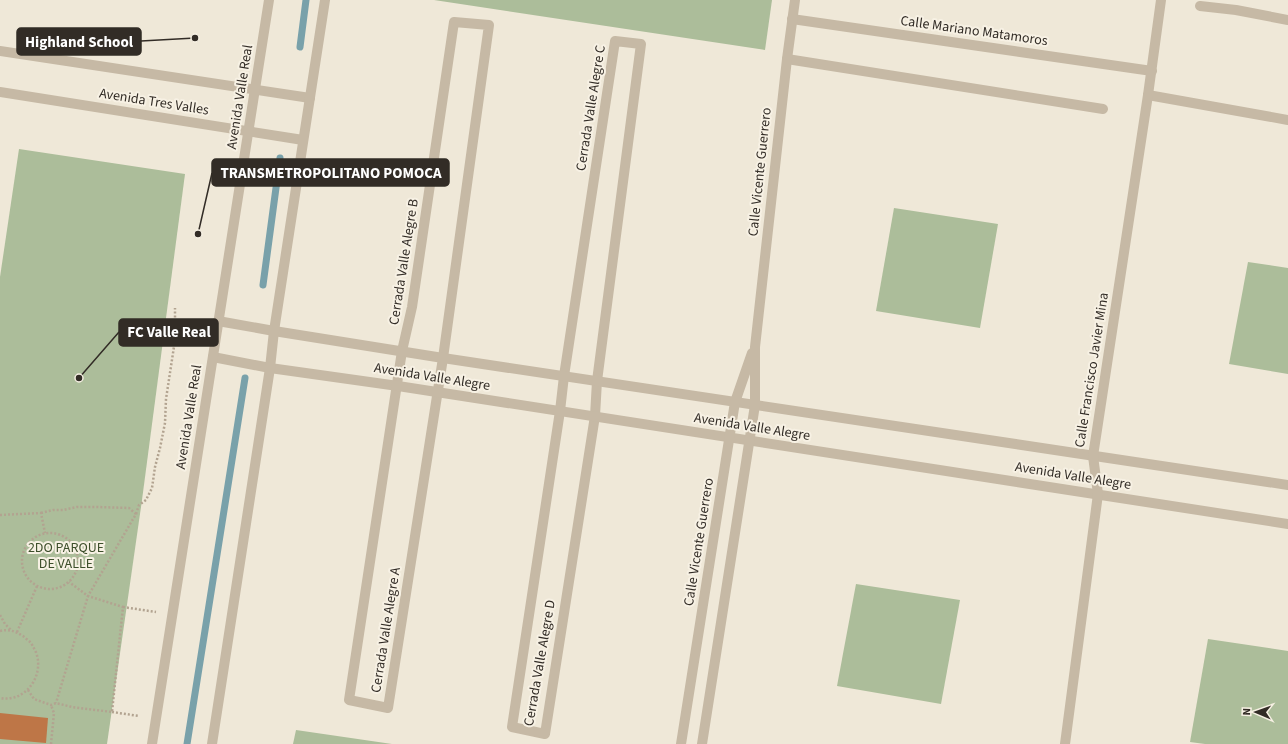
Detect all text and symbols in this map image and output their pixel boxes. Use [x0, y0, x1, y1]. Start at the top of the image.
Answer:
street label: Calle Mariano Matamoros [899, 11, 1049, 51]
callout: Highland School [17, 28, 141, 55]
text: Highland School [25, 32, 134, 53]
street label: Avenida Valle Real [222, 43, 258, 151]
street label: Cerrada Valle Alegre C [571, 44, 611, 172]
street label: Avenida Tres Valles [98, 83, 210, 121]
street label: Calle Vicente Guerrero [743, 107, 777, 237]
callout: TRANSMETROPOLITANO POMOCA [212, 159, 449, 186]
text: TRANSMETROPOLITANO POMOCA [220, 163, 442, 184]
street label: Cerrada Valle Alegre B [384, 197, 424, 327]
street label: Calle Francisco Javier Mina [1070, 291, 1114, 449]
callout: FC Valle Real [119, 319, 218, 346]
text: FC Valle Real [127, 322, 211, 343]
street label: Avenida Valle Alegre [373, 358, 491, 396]
street label: Avenida Valle Real [171, 363, 207, 471]
street label: Avenida Valle Alegre [693, 408, 811, 446]
street label: Avenida Valle Alegre [1014, 457, 1132, 495]
street label: Calle Vicente Guerrero [679, 476, 719, 608]
park label: 2DO PARQUE DE VALLE [28, 538, 104, 574]
street label: Cerrada Valle Alegre A [366, 565, 406, 694]
street label: Cerrada Valle Alegre D [519, 598, 561, 728]
north arrow [1236, 692, 1276, 732]
text: N [1239, 708, 1254, 716]

